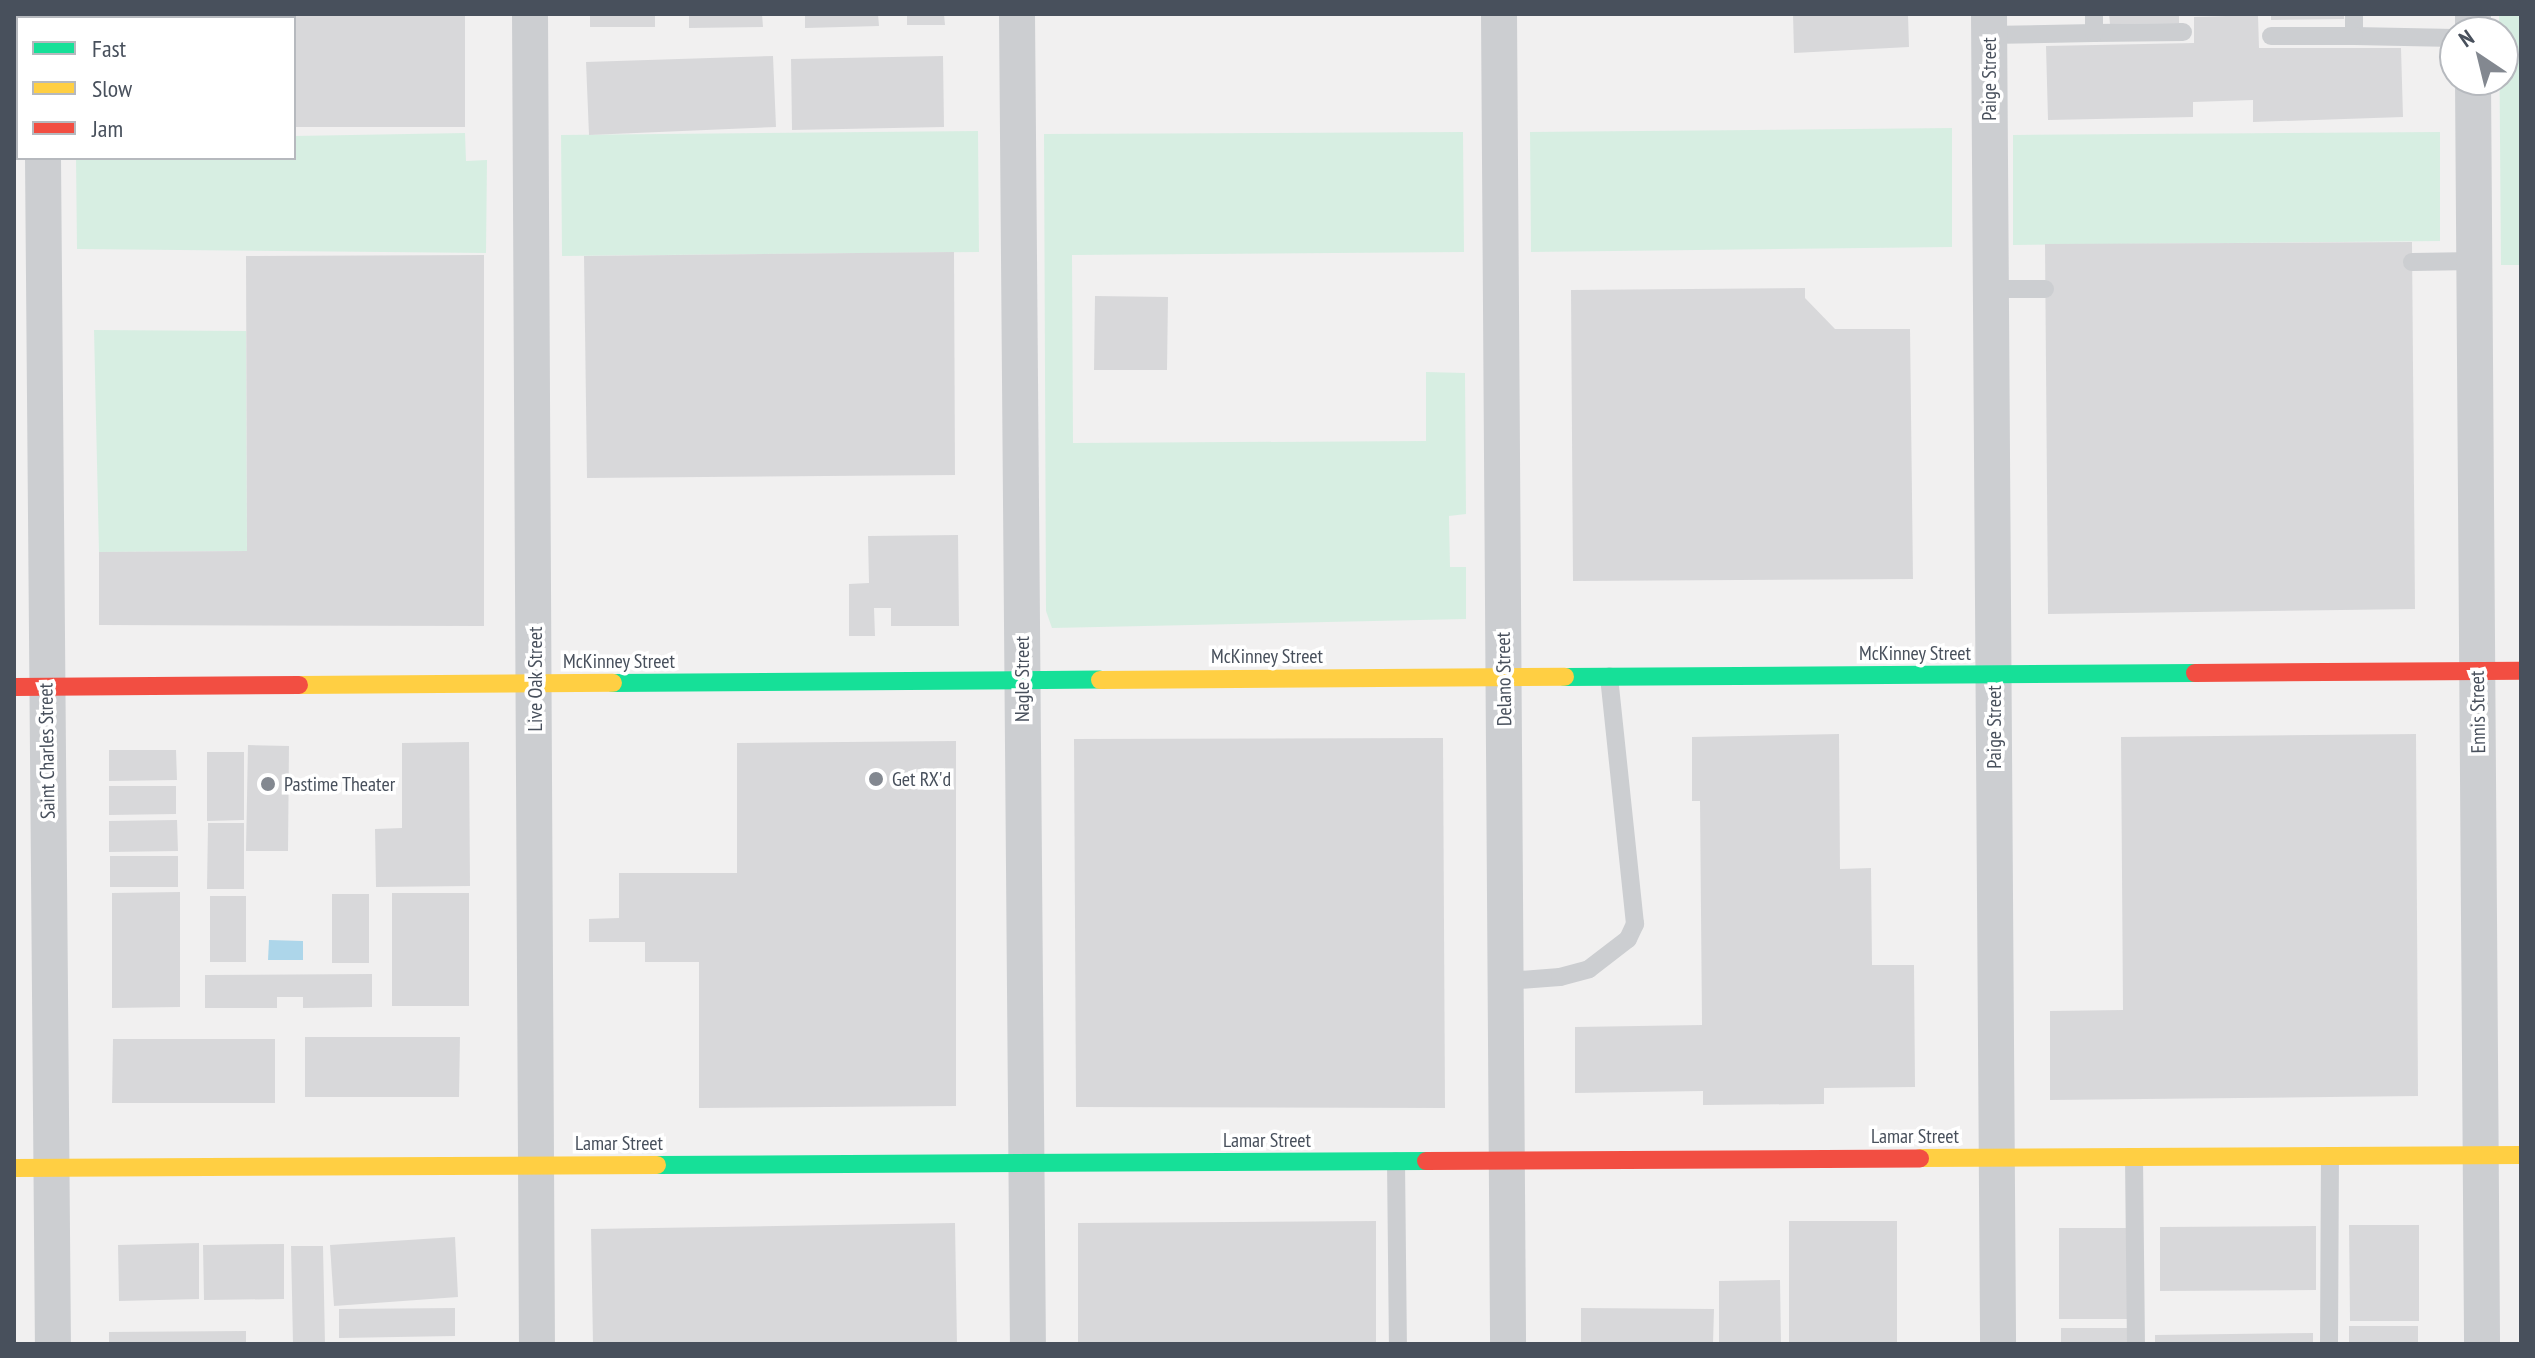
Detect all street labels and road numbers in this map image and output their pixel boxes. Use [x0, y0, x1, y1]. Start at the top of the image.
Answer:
street label: Paige Street [1977, 37, 2001, 121]
street label: Live Oak Street [523, 626, 547, 732]
street label: Delano Street [1491, 632, 1517, 726]
street label: Nagle Street [1010, 636, 1034, 722]
street label: McKinney Street [1859, 641, 1971, 665]
street label: McKinney Street [1211, 644, 1323, 668]
street label: McKinney Street [563, 649, 675, 673]
street label: Ennis Street [2465, 670, 2491, 754]
street label: Saint Charles Street [34, 683, 60, 819]
street label: Paige Street [1982, 685, 2006, 769]
street label: Lamar Street [1871, 1124, 1959, 1148]
street label: Lamar Street [1223, 1128, 1311, 1152]
street label: Lamar Street [575, 1131, 663, 1155]

